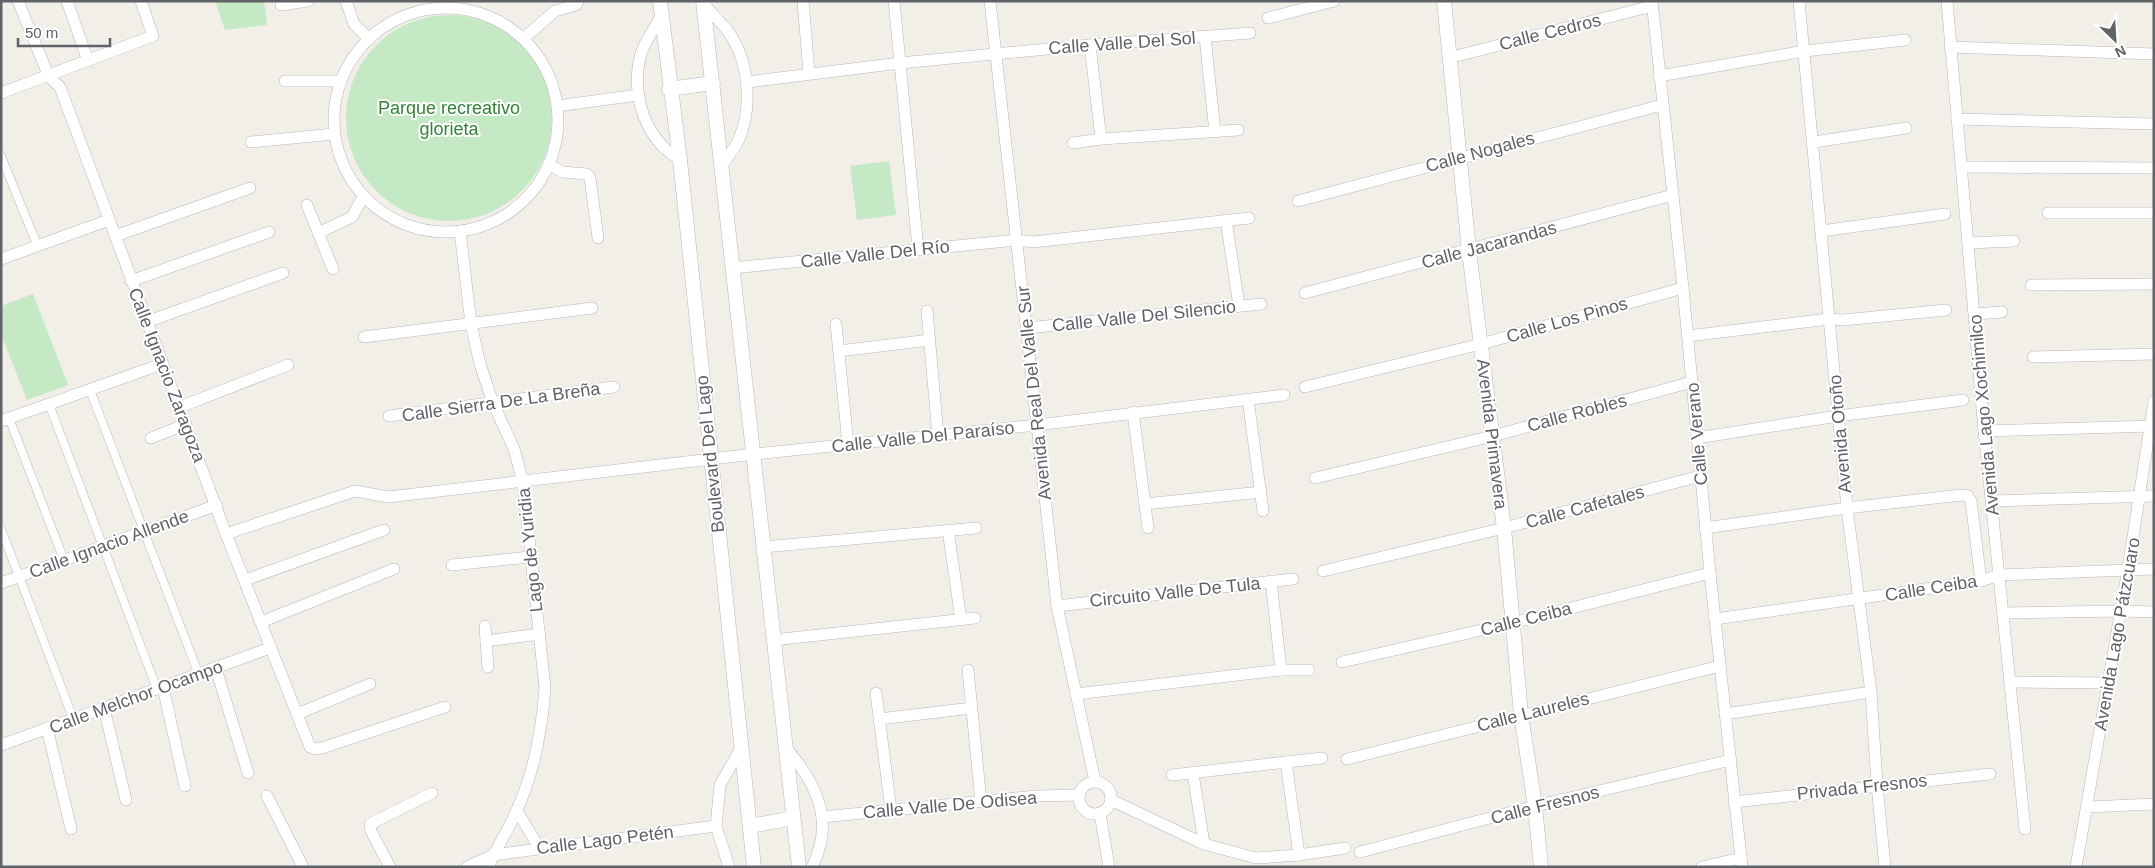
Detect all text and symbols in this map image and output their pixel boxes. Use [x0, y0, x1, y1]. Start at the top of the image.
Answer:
street label: Calle Cedros [1497, 10, 1603, 54]
scale bar [18, 15, 110, 47]
north arrow [2090, 15, 2140, 65]
text: 50 m [25, 24, 58, 41]
street label: Calle Valle Del Sol [1048, 28, 1196, 58]
text: N [2113, 42, 2128, 61]
park label: Parque recreativo glorieta [378, 98, 520, 139]
street label: Calle Nogales [1423, 128, 1537, 176]
street label: Calle Jacarandas [1419, 217, 1559, 273]
street label: Calle Valle Del Río [799, 236, 951, 272]
street label: Calle Ignacio Zaragoza [124, 285, 210, 466]
street label: Avenida Real Del Valle Sur [1013, 285, 1055, 501]
street label: Calle Los Pinos [1504, 293, 1630, 347]
street label: Calle Valle Del Silencio [1051, 296, 1237, 336]
street label: Avenida Lago Xochimilco [1965, 314, 2003, 516]
street label: Avenida Primavera [1473, 357, 1511, 512]
street label: Boulevard Del Lago [692, 374, 728, 534]
street label: Avenida Otoño [1825, 374, 1855, 494]
street label: Calle Sierra De La Breña [401, 378, 602, 426]
street label: Calle Verano [1683, 382, 1711, 486]
street label: Calle Robles [1525, 390, 1629, 436]
street label: Calle Valle Del Paraíso [831, 417, 1015, 457]
street label: Calle Cafetales [1523, 482, 1647, 532]
street label: Lago de Yuridia [513, 486, 546, 613]
street label: Calle Ignacio Allende [27, 506, 191, 582]
street label: Avenida Lago Pátzcuaro [2090, 536, 2144, 732]
street label: Calle Ceiba [1883, 571, 1979, 605]
street label: Circuito Valle De Tula [1089, 573, 1262, 611]
street label: Calle Ceiba [1478, 598, 1575, 640]
street label: Calle Melchor Ocampo [47, 656, 225, 738]
street label: Calle Laureles [1475, 688, 1591, 736]
street label: Privada Fresnos [1796, 770, 1928, 804]
street label: Calle Fresnos [1489, 782, 1601, 828]
street label: Calle Valle De Odisea [862, 787, 1039, 823]
street label: Calle Lago Petén [535, 822, 675, 858]

